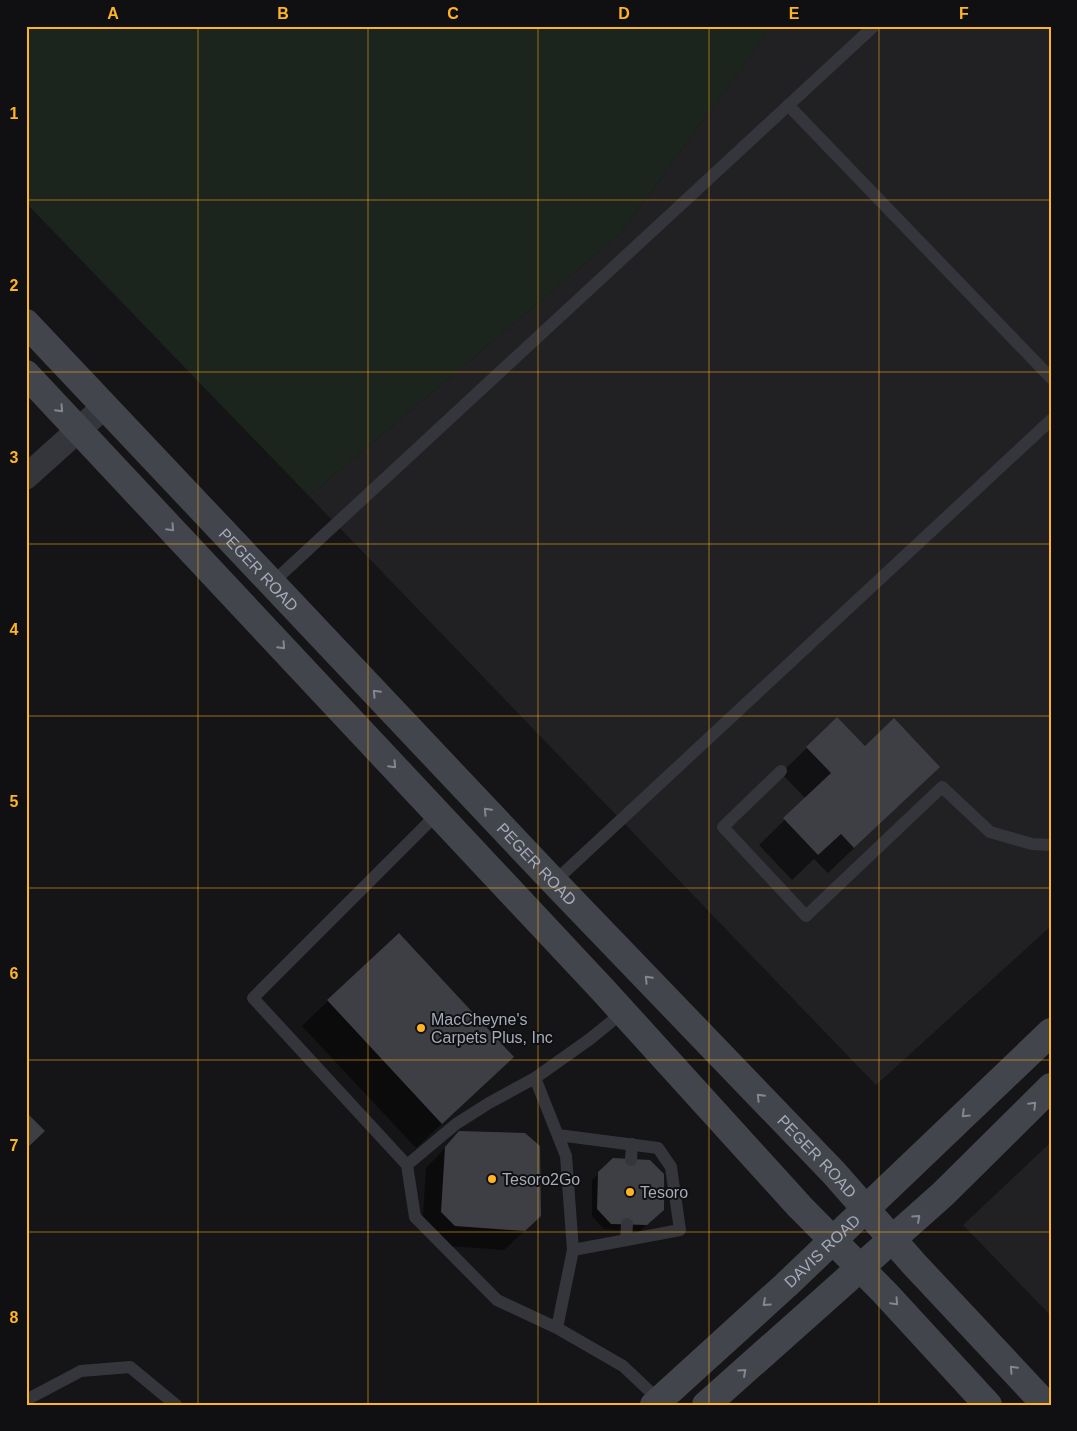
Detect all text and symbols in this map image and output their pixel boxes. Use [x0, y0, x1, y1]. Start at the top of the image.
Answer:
text: A [107, 5, 119, 22]
text: B [277, 5, 289, 22]
text: C [447, 5, 459, 22]
text: D [618, 5, 630, 22]
text: E [789, 5, 800, 22]
text: F [959, 5, 969, 22]
text: 1 [10, 105, 19, 122]
text: 2 [10, 277, 19, 294]
one-way arrow [54, 404, 63, 413]
text: 3 [10, 449, 19, 466]
one-way arrow [165, 522, 174, 531]
street label: PEGER ROAD [216, 525, 301, 614]
text: 4 [10, 621, 19, 638]
one-way arrow [276, 641, 285, 650]
one-way arrow [373, 690, 382, 699]
one-way arrow [387, 759, 396, 768]
text: 5 [10, 793, 19, 810]
one-way arrow [484, 808, 493, 817]
street label: PEGER ROAD [494, 820, 579, 909]
text: 6 [10, 965, 19, 982]
one-way arrow [645, 976, 654, 985]
place label: MacCheyne's Carpets Plus, Inc [431, 1011, 553, 1046]
marker: MacCheyne's Carpets Plus, Inc [415, 1022, 427, 1034]
one-way arrow [757, 1093, 766, 1102]
one-way arrow [1027, 1102, 1036, 1111]
one-way arrow [962, 1108, 971, 1117]
street label: PEGER ROAD [774, 1112, 860, 1201]
text: 7 [10, 1137, 19, 1154]
place label: Tesoro2Go [502, 1171, 580, 1188]
marker: Tesoro2Go [486, 1173, 498, 1185]
place label: Tesoro [640, 1184, 688, 1201]
marker: Tesoro [624, 1186, 636, 1198]
street label: DAVIS ROAD [781, 1211, 863, 1291]
one-way arrow [911, 1215, 920, 1224]
one-way arrow [763, 1297, 772, 1306]
one-way arrow [889, 1297, 898, 1306]
text: 8 [10, 1309, 19, 1326]
one-way arrow [1010, 1366, 1019, 1375]
one-way arrow [737, 1369, 746, 1378]

